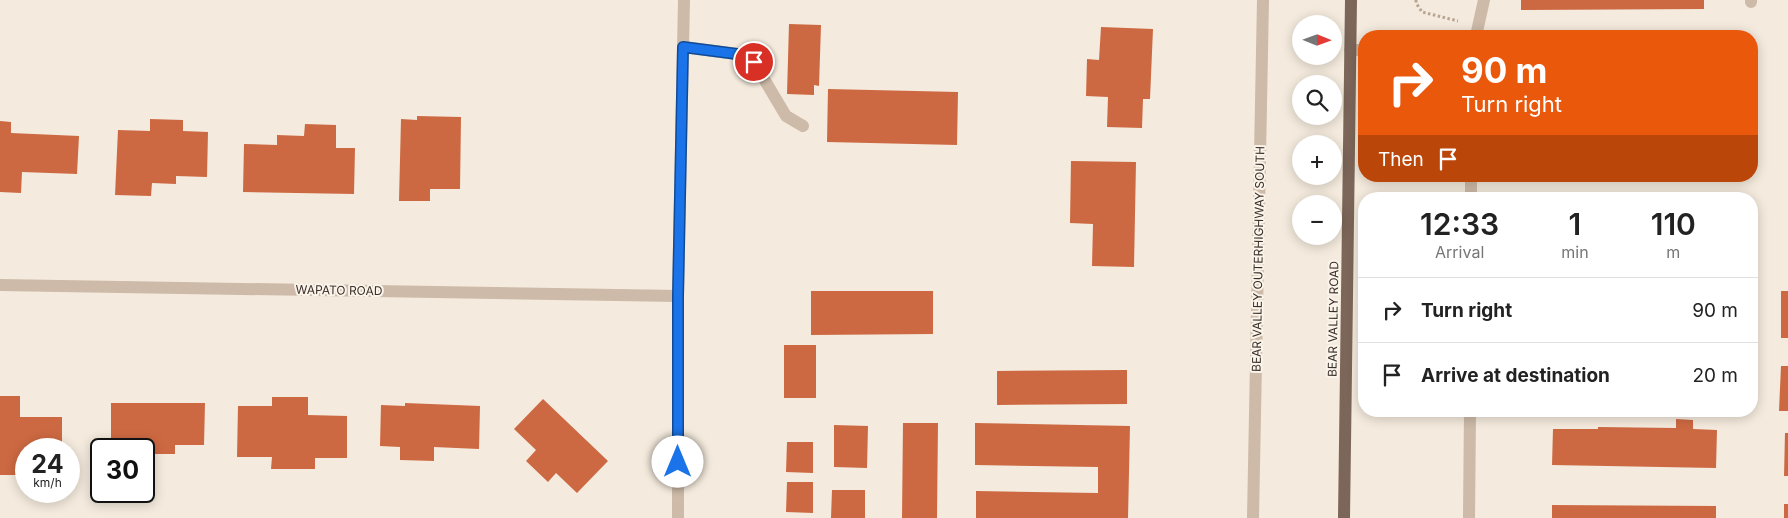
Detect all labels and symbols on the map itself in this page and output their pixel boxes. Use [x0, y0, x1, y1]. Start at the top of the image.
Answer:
north arrow [1292, 15, 1342, 65]
pin [733, 41, 775, 83]
street label: BEAR VALLEY OUTERHIGHWAY SOUTH [1249, 146, 1267, 372]
street label: BEAR VALLEY ROAD [1324, 261, 1342, 377]
street label: WAPATO ROAD [295, 282, 383, 298]
position arrow [651, 435, 703, 487]
speed limit sign: 30 [90, 438, 155, 503]

